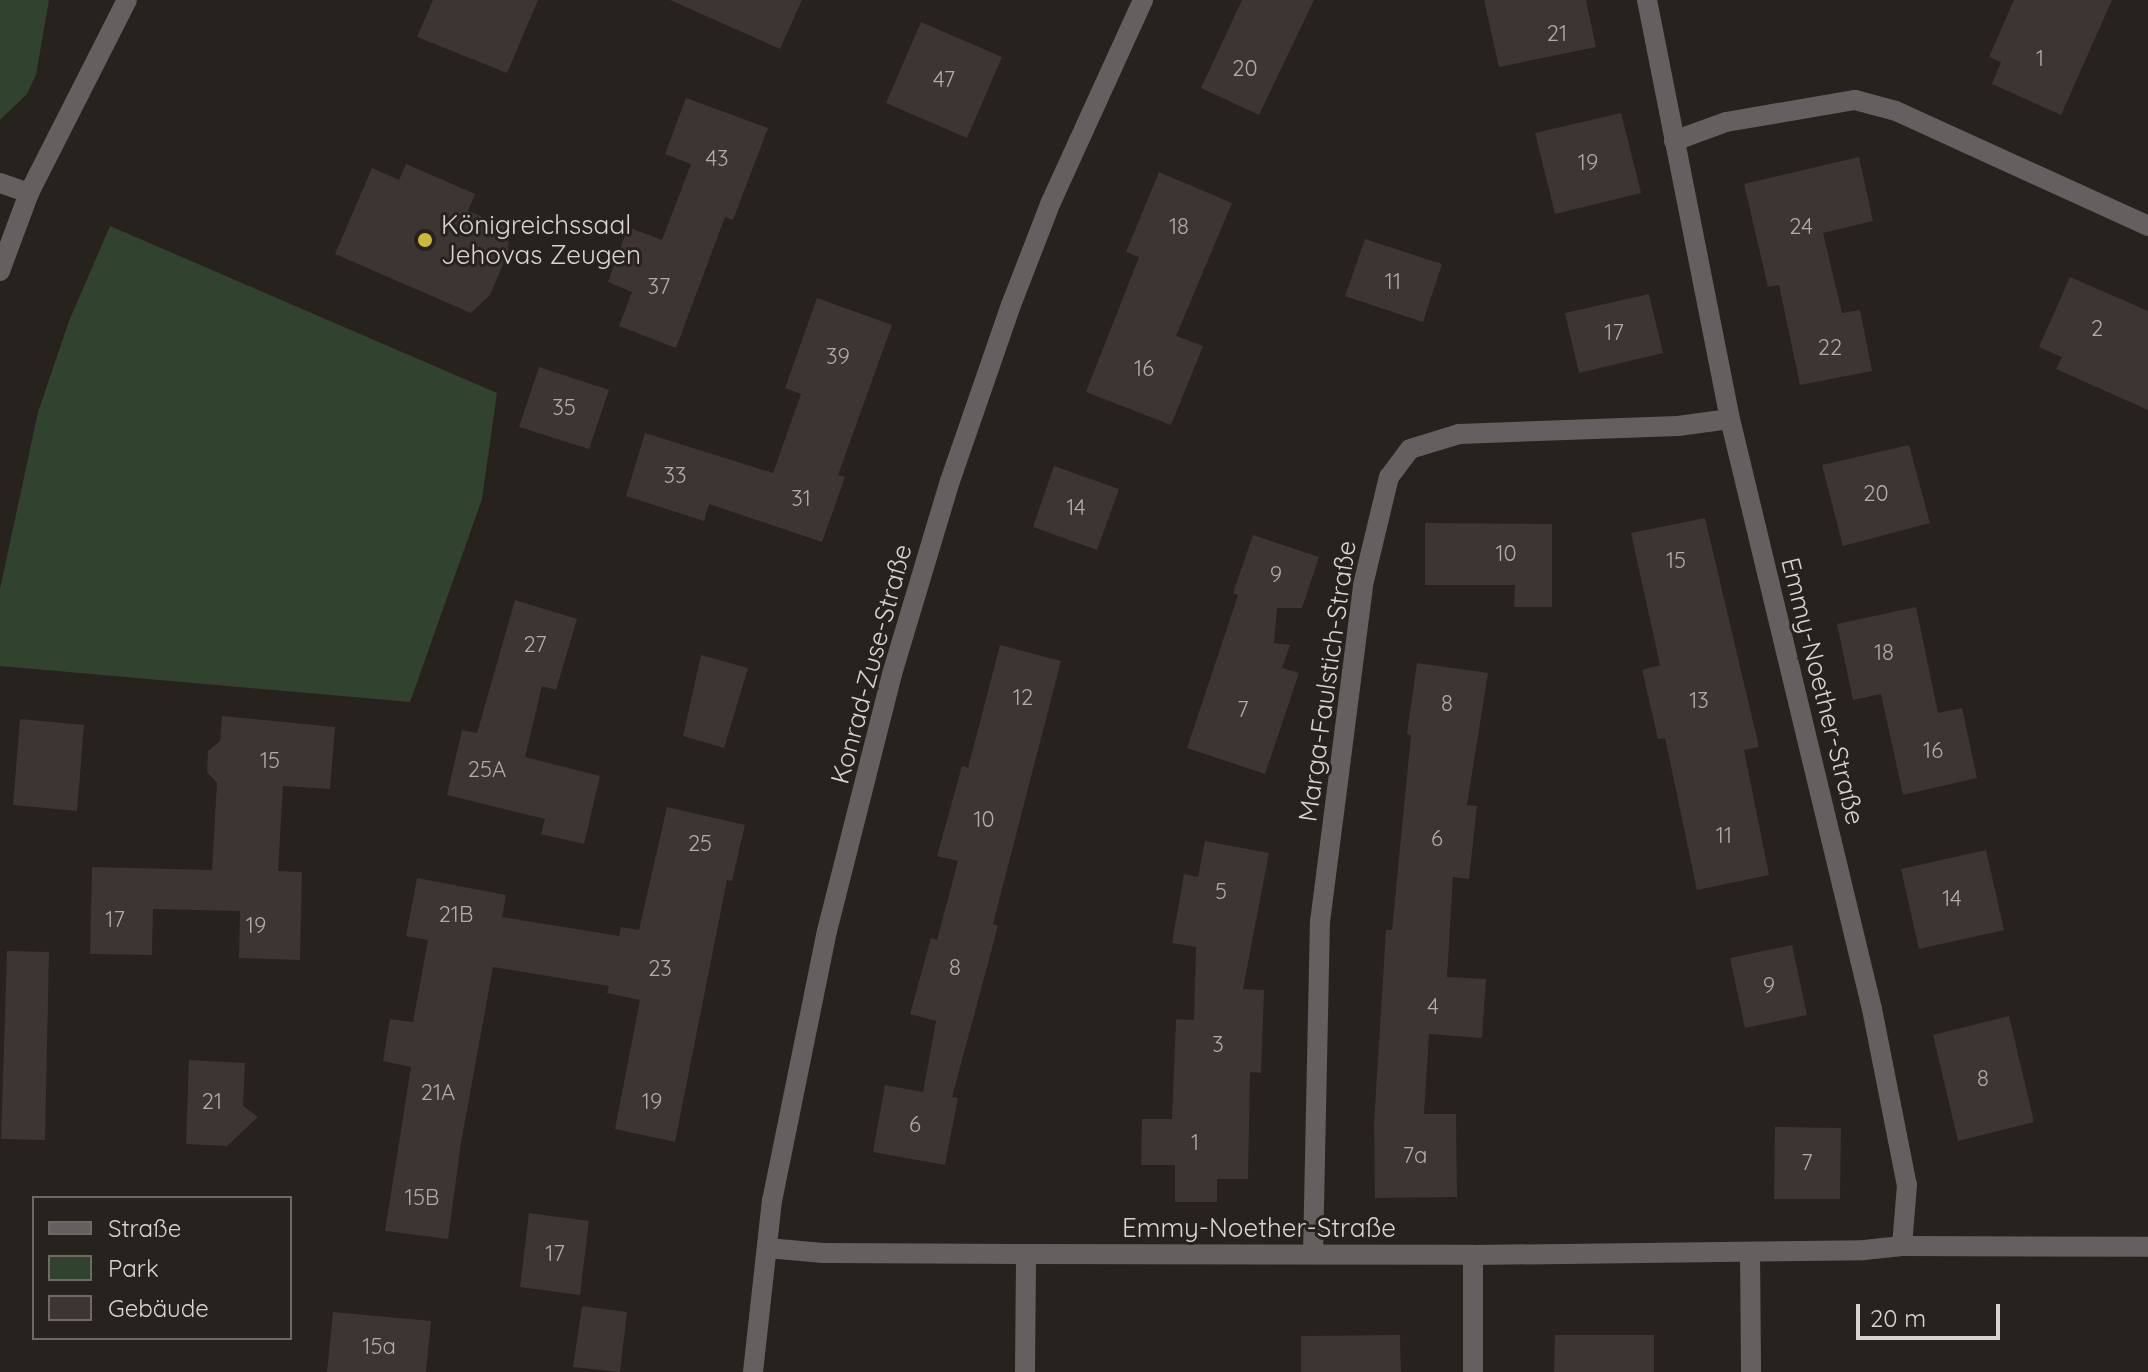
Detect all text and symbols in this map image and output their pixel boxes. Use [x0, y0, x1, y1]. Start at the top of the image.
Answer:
house number: 21 [1547, 21, 1567, 47]
house number: 1 [2036, 46, 2044, 72]
house number: 20 [1232, 56, 1258, 82]
house number: 47 [933, 67, 955, 93]
house number: 43 [705, 146, 729, 172]
house number: 19 [1578, 150, 1598, 176]
place label: Königreichssaal Jehovas Zeugen [441, 209, 641, 270]
house number: 18 [1169, 214, 1189, 240]
house number: 24 [1789, 214, 1813, 240]
marker: Königreichssaal Jehovas Zeugen [416, 231, 434, 249]
house number: 11 [1385, 269, 1401, 295]
house number: 37 [648, 274, 670, 300]
house number: 2 [2091, 316, 2103, 342]
house number: 17 [1604, 320, 1624, 346]
house number: 22 [1818, 335, 1842, 361]
house number: 39 [826, 344, 850, 370]
house number: 16 [1134, 356, 1154, 382]
house number: 35 [552, 395, 576, 421]
house number: 33 [663, 463, 687, 489]
house number: 20 [1863, 481, 1889, 507]
house number: 31 [791, 486, 811, 512]
house number: 14 [1066, 495, 1086, 521]
street label: Marga-Faulstich-Straße [1292, 538, 1362, 824]
street label: Konrad-Zuse-Straße [824, 541, 918, 787]
house number: 10 [1495, 541, 1517, 567]
house number: 15 [1666, 548, 1686, 574]
street label: Emmy-Noether-Straße [1775, 554, 1871, 828]
house number: 9 [1270, 562, 1282, 588]
house number: 27 [523, 632, 547, 658]
house number: 18 [1874, 640, 1894, 666]
house number: 12 [1013, 685, 1033, 711]
house number: 13 [1689, 688, 1709, 714]
house number: 8 [1441, 691, 1453, 717]
house number: 7 [1237, 697, 1249, 723]
house number: 16 [1923, 738, 1943, 764]
house number: 15 [260, 748, 280, 774]
house number: 25A [468, 757, 506, 783]
house number: 10 [973, 807, 995, 833]
house number: 11 [1716, 823, 1732, 849]
house number: 6 [1431, 826, 1443, 852]
house number: 25 [688, 831, 712, 857]
house number: 5 [1215, 879, 1227, 905]
house number: 14 [1942, 886, 1962, 912]
house number: 21B [439, 902, 473, 928]
house number: 17 [105, 907, 125, 933]
house number: 19 [246, 913, 266, 939]
house number: 8 [949, 955, 961, 981]
house number: 23 [648, 956, 672, 982]
house number: 9 [1763, 973, 1775, 999]
house number: 4 [1427, 994, 1439, 1020]
house number: 3 [1212, 1032, 1224, 1058]
house number: 8 [1977, 1066, 1989, 1092]
house number: 21A [421, 1080, 455, 1106]
house number: 21 [202, 1089, 222, 1115]
house number: 19 [642, 1089, 662, 1115]
house number: 6 [909, 1112, 921, 1138]
house number: 1 [1191, 1130, 1199, 1156]
house number: 7a [1403, 1143, 1427, 1169]
house number: 7 [1801, 1150, 1813, 1176]
house number: 15B [405, 1185, 439, 1211]
legend [32, 1196, 292, 1340]
street label: Emmy-Noether-Straße [1122, 1212, 1396, 1244]
text: Straße [108, 1213, 181, 1243]
house number: 17 [545, 1241, 565, 1267]
text: Park [108, 1253, 159, 1283]
scale bar [1860, 1288, 2004, 1338]
text: Gebäude [108, 1293, 209, 1323]
text: 20 m [1870, 1303, 1926, 1333]
house number: 15a [362, 1334, 396, 1360]

